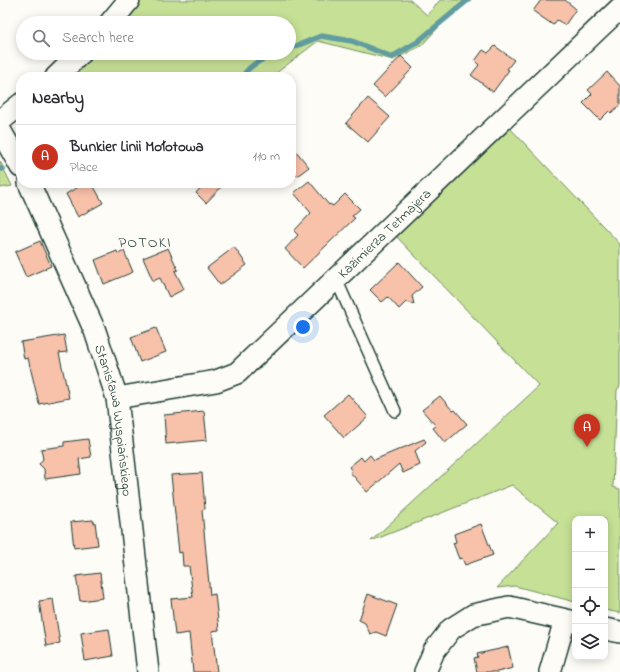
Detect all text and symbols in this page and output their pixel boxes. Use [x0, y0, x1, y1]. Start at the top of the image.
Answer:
search box [16, 16, 296, 60]
icon: search [30, 27, 52, 49]
text: Search here [62, 27, 134, 49]
text: Nearby [32, 86, 84, 111]
text: Bunkier Linii Mołotowa [70, 136, 204, 158]
text: A [41, 147, 49, 166]
text: 110 m [253, 147, 280, 166]
text: Place [70, 158, 98, 177]
street label: Kazimierza Tetmajera [334, 184, 437, 284]
district label: POTOKI [119, 232, 171, 254]
your location [293, 317, 313, 337]
street label: Stanisława Wyspiańskiego [88, 342, 137, 498]
pin: A [574, 414, 600, 447]
map controls [572, 516, 608, 660]
button: + [572, 516, 608, 552]
button: − [572, 552, 608, 588]
button: locate [572, 588, 608, 624]
button: layers [572, 624, 608, 660]

